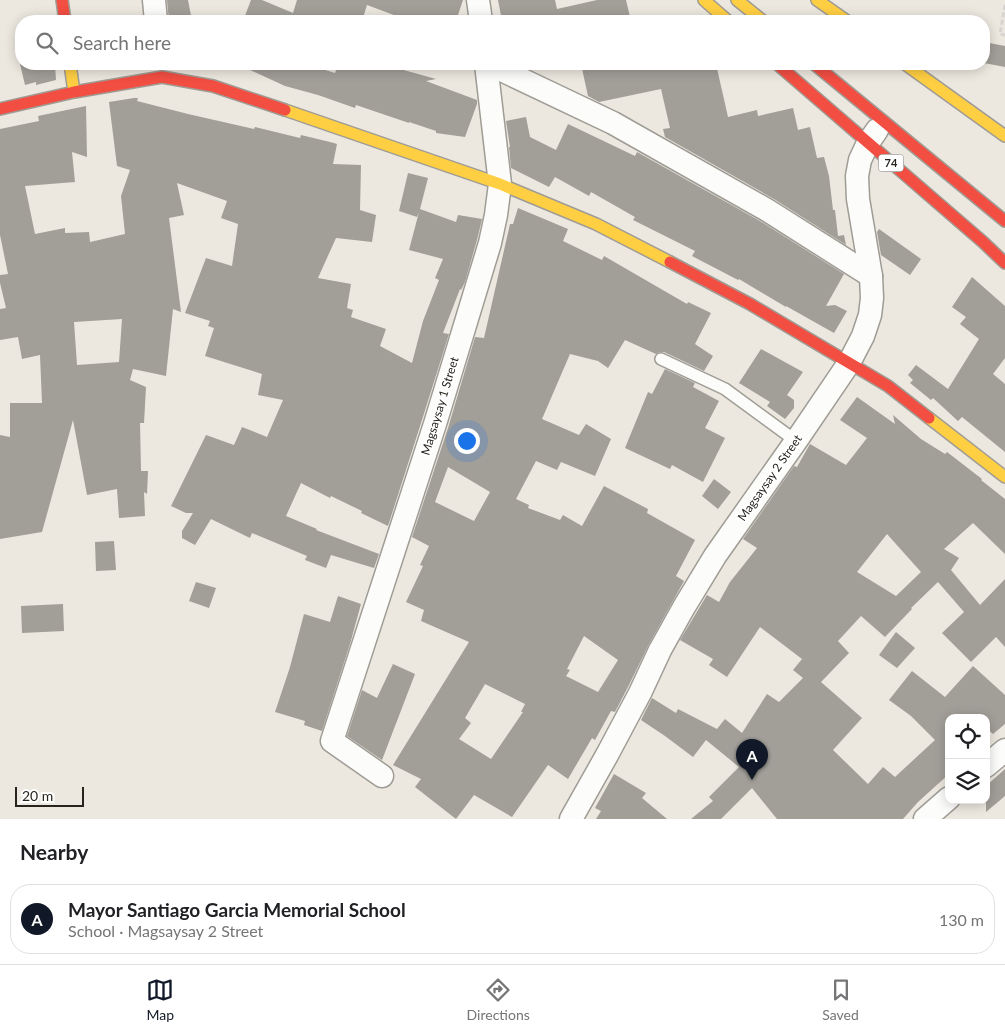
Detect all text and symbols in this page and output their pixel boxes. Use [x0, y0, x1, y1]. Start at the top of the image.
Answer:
search box [15, 15, 990, 70]
icon: search [33, 29, 61, 57]
text: Search here [73, 31, 171, 54]
road number: 74 [878, 154, 904, 172]
street label: Magsaysay 1 Street [417, 354, 462, 457]
your location [454, 428, 480, 454]
street label: Magsaysay 2 Street [734, 431, 805, 524]
map controls [945, 714, 990, 804]
button: locate [945, 714, 990, 759]
pin: A [736, 739, 768, 780]
button: layers [945, 759, 990, 804]
scale bar [15, 784, 84, 807]
text: 20 m [22, 787, 53, 804]
text: Nearby [20, 839, 88, 864]
text: Mayor Santiago Garcia Memorial School [68, 898, 406, 921]
text: A [31, 910, 43, 929]
text: 130 m [939, 910, 984, 929]
text: School · Magsaysay 2 Street [68, 921, 263, 940]
tab: Map [146, 976, 174, 1023]
tab: Directions [467, 976, 530, 1023]
tab: Saved [822, 976, 859, 1023]

